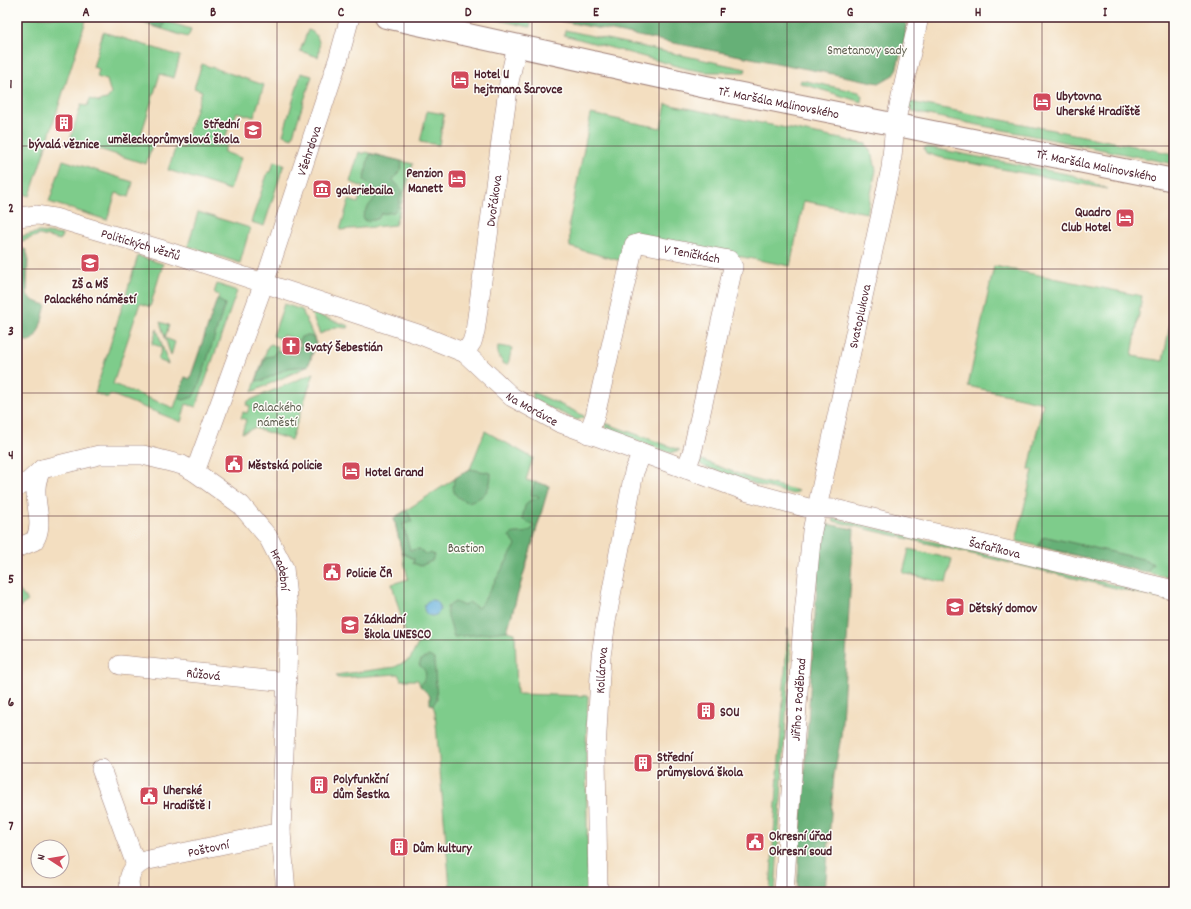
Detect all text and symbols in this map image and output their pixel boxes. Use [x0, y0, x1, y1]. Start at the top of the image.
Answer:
text: A [82, 4, 90, 23]
text: B [210, 4, 216, 23]
text: C [338, 4, 345, 23]
text: D [465, 4, 472, 23]
text: E [593, 4, 600, 23]
text: F [720, 4, 726, 23]
text: G [847, 4, 854, 23]
text: H [975, 4, 982, 23]
text: I [1103, 4, 1108, 23]
park label: Smetanovy sady [827, 42, 908, 61]
place label: Hotel U hejtmana Šarovce [474, 66, 563, 100]
hotel icon: Hotel U hejtmana Šarovce [449, 69, 471, 91]
text: 1 [10, 76, 13, 95]
street label: Tř. Maršála Malinovského [716, 83, 841, 125]
place label: Ubytovna Uherské Hradiště [1056, 88, 1141, 122]
hotel icon: Ubytovna Uherské Hradiště [1031, 91, 1053, 113]
building icon: bývalá věznice [53, 112, 75, 134]
place label: Střední uměleckoprůmyslová škola [108, 116, 241, 150]
school or university icon: Střední uměleckoprůmyslová škola [242, 119, 264, 141]
street label: Všehrdova [293, 123, 328, 179]
place label: bývalá věznice [29, 136, 99, 155]
street label: Tř. Maršála Malinovského [1034, 146, 1159, 188]
place label: Penzion Manett [406, 165, 443, 199]
hotel icon: Penzion Manett [446, 168, 468, 190]
street label: Dvořákova [482, 173, 508, 228]
museum icon: galeriebaila [311, 178, 333, 200]
place label: galeriebaila [336, 182, 394, 201]
text: 2 [8, 200, 14, 219]
place label: Quadro Club Hotel [1061, 204, 1112, 238]
hotel icon: Quadro Club Hotel [1114, 207, 1136, 229]
street label: Politických vězňů [98, 225, 182, 267]
street label: V Teničkách [662, 241, 721, 270]
school or university icon: ZŠ a MŠ Palackého náměstí [79, 252, 101, 274]
place label: ZŠ a MŠ Palackého náměstí [44, 276, 137, 310]
street label: Svatoplukova [845, 282, 878, 351]
text: 3 [8, 323, 14, 342]
church icon: Svatý Šebestián [280, 335, 302, 357]
place label: Svatý Šebestián [305, 339, 383, 358]
street label: Na Morávce [500, 389, 561, 432]
park label: Palackého náměstí [252, 399, 302, 433]
text: 4 [8, 447, 14, 466]
public building icon: Městská policie [223, 453, 245, 475]
place label: Městská policie [248, 457, 323, 476]
hotel icon: Hotel Grand [340, 460, 362, 482]
place label: Hotel Grand [365, 464, 424, 483]
street label: Šafaříkova [967, 534, 1023, 565]
park label: Bastion [448, 540, 484, 559]
street label: Hradební [264, 546, 293, 593]
public building icon: Policie ČR [321, 561, 343, 583]
place label: Policie ČR [346, 565, 392, 584]
text: 5 [8, 571, 14, 590]
school or university icon: Dětský domov [944, 596, 966, 618]
place label: Dětský domov [969, 600, 1038, 619]
place label: Základní škola UNESCO [364, 611, 432, 645]
school or university icon: Základní škola UNESCO [339, 614, 361, 636]
street label: Kollárova [592, 645, 614, 694]
street label: Jiřího z Poděbrad [788, 658, 812, 742]
street label: Růžová [185, 665, 222, 687]
text: 6 [8, 694, 15, 713]
building icon: SOU [695, 700, 717, 722]
place label: SOU [720, 704, 739, 723]
place label: Střední průmyslová škola [657, 749, 744, 783]
building icon: Střední průmyslová škola [632, 752, 654, 774]
place label: Polyfunkční dům Šestka [333, 771, 390, 805]
building icon: Polyfunkční dům Šestka [308, 774, 330, 796]
place label: Uherské Hradiště 1 [163, 782, 211, 816]
public building icon: Uherské Hradiště 1 [138, 785, 160, 807]
text: 7 [9, 818, 14, 837]
place label: Okresní úřad Okresní soud [769, 828, 832, 862]
public building icon: Okresní úřad Okresní soud [744, 831, 766, 853]
street label: Poštovní [186, 836, 233, 864]
building icon: Dům kultury [388, 836, 410, 858]
north arrow [30, 839, 70, 879]
place label: Dům kultury [413, 840, 472, 859]
text: N [34, 852, 51, 862]

